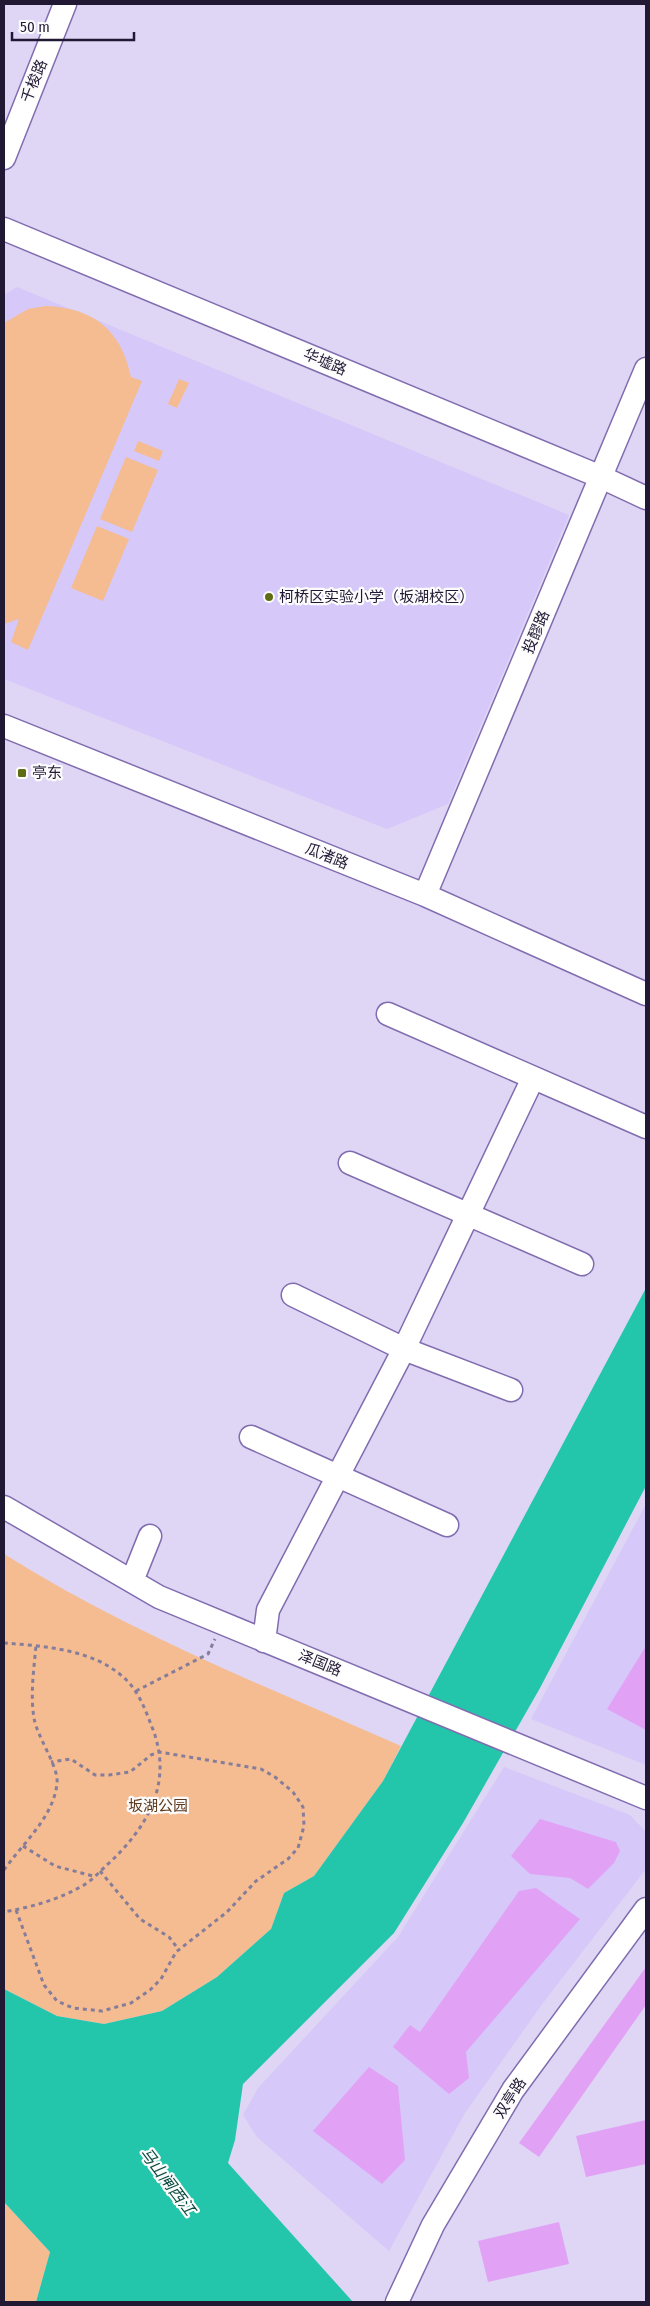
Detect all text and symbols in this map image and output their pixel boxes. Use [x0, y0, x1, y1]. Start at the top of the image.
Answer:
scale bar [12, 10, 135, 42]
text: 50 m [20, 18, 50, 36]
street label: 千梭路 [17, 57, 51, 105]
street label: 华墟路 [301, 345, 349, 379]
place label: 柯桥区实验小学（坂湖校区） [279, 588, 474, 606]
marker: 柯桥区实验小学（坂湖校区） [263, 591, 275, 603]
street label: 投醪路 [519, 608, 553, 656]
place label: 亭东 [32, 764, 62, 782]
marker: 亭东 [16, 767, 28, 779]
street label: 瓜渚路 [303, 839, 351, 873]
street label: 泽国路 [296, 1646, 344, 1680]
park label: 坂湖公园 [128, 1797, 188, 1815]
street label: 双亭路 [490, 2074, 530, 2122]
water label: 马山闸西江 [136, 2144, 200, 2221]

